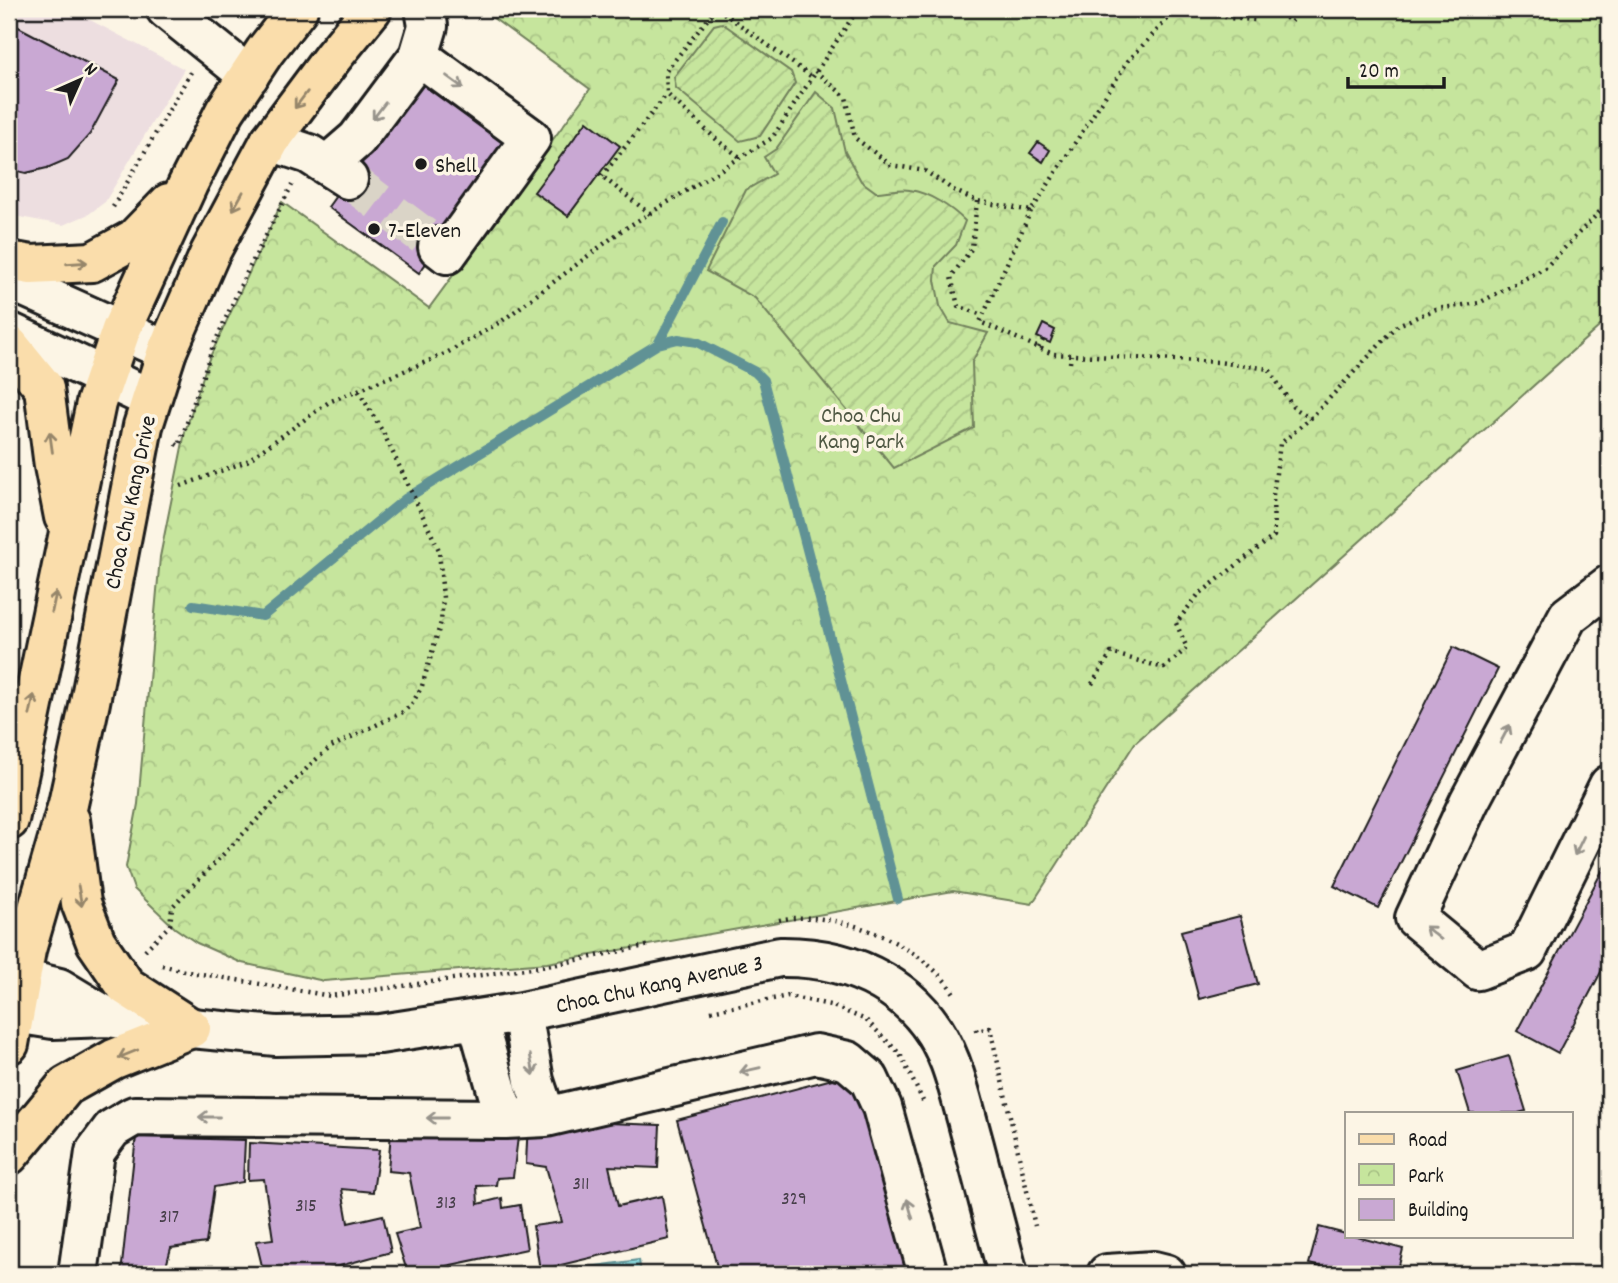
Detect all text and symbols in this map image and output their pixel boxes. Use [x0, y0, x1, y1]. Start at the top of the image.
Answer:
north arrow [46, 46, 116, 116]
scale bar [1348, 46, 1445, 90]
text: N [77, 58, 102, 83]
text: 20 m [1359, 58, 1399, 88]
one-way arrow [445, 75, 464, 89]
one-way arrow [294, 90, 308, 109]
one-way arrow [371, 101, 386, 120]
place label: Shell [435, 151, 477, 184]
marker: Shell [413, 156, 429, 172]
one-way arrow [231, 190, 244, 211]
place label: 7-Eleven [388, 216, 461, 249]
marker: 7-Eleven [366, 221, 382, 237]
one-way arrow [65, 256, 87, 269]
park label: Choa Chu Kang Park [818, 401, 904, 460]
street label: Choa Chu Kang Drive [98, 413, 167, 593]
one-way arrow [44, 431, 57, 454]
one-way arrow [47, 591, 61, 614]
one-way arrow [26, 694, 40, 717]
one-way arrow [1498, 725, 1512, 745]
one-way arrow [1572, 835, 1585, 856]
one-way arrow [74, 884, 87, 907]
one-way arrow [1424, 925, 1442, 940]
street label: Choa Chu Kang Avenue 3 [553, 948, 766, 1025]
one-way arrow [117, 1048, 139, 1061]
one-way arrow [526, 1053, 539, 1076]
one-way arrow [739, 1064, 762, 1077]
one-way arrow [198, 1110, 221, 1124]
one-way arrow [425, 1111, 448, 1125]
legend [1345, 1112, 1572, 1238]
text: Road [1408, 1127, 1447, 1157]
text: Park [1408, 1163, 1444, 1193]
house number: 311 [573, 1172, 589, 1199]
house number: 329 [781, 1187, 807, 1214]
house number: 313 [435, 1191, 457, 1218]
house number: 315 [295, 1194, 317, 1221]
text: Building [1408, 1197, 1468, 1227]
one-way arrow [903, 1198, 916, 1220]
house number: 317 [159, 1205, 179, 1232]

